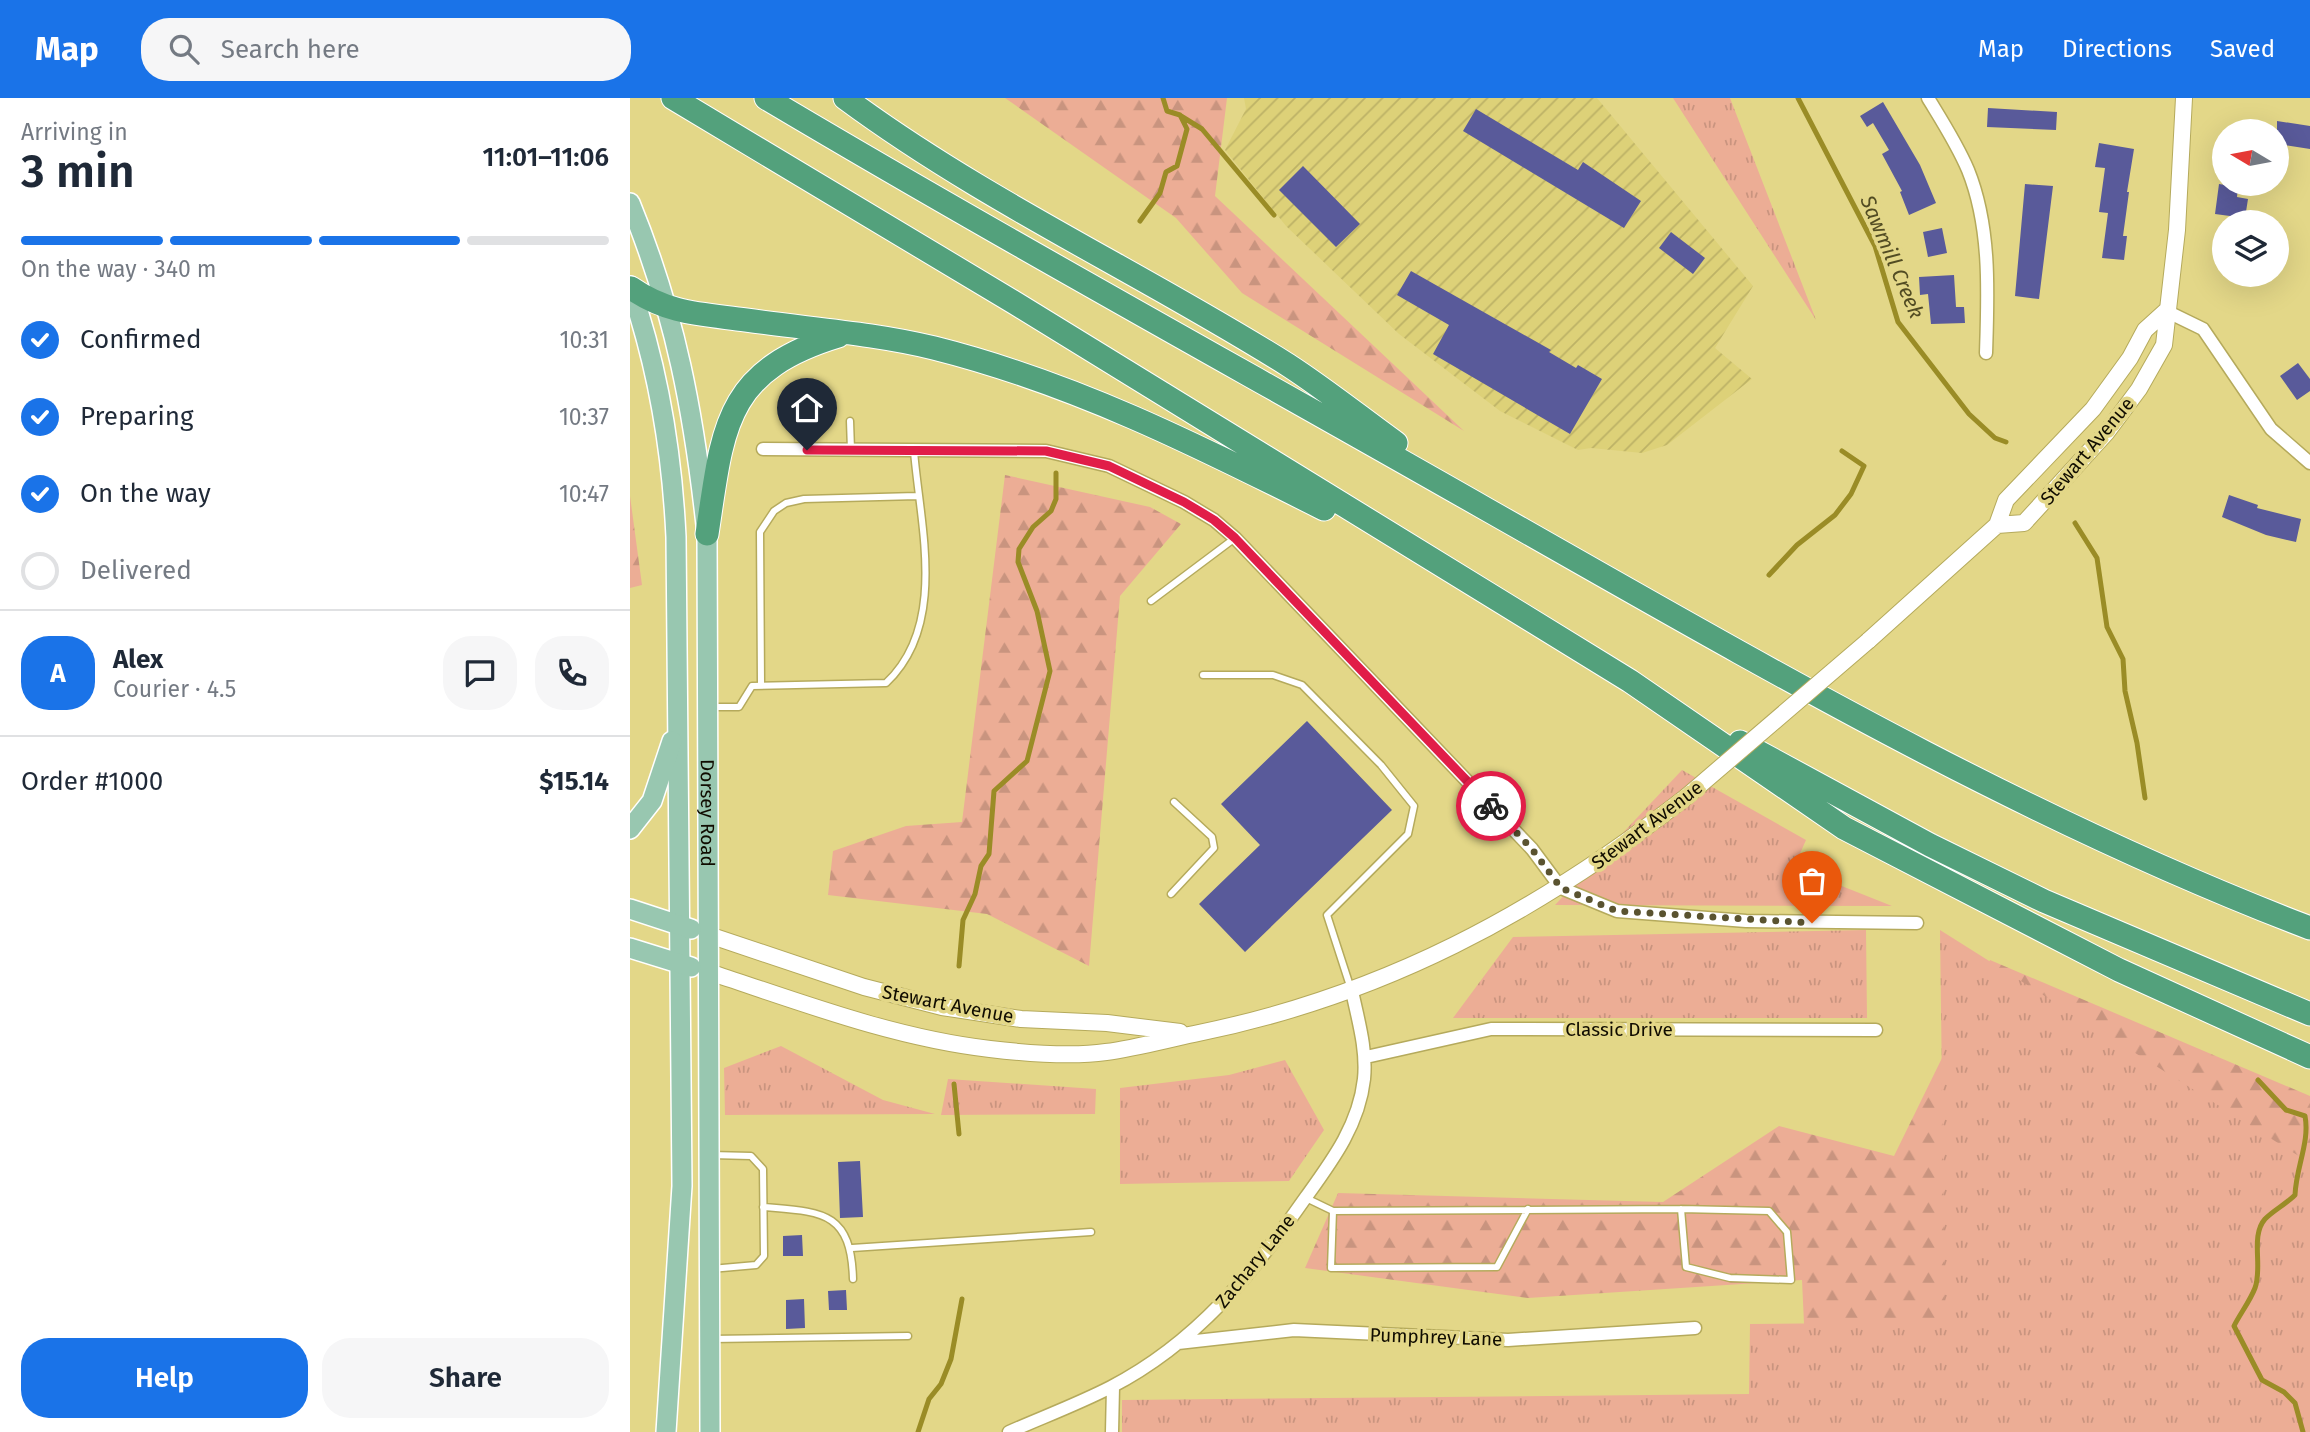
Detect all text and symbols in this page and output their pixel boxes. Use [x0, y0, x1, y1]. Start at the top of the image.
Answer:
search box [141, 18, 631, 81]
text: Map [35, 29, 99, 69]
icon: search [165, 30, 203, 68]
text: Search here [221, 34, 360, 65]
text: Map [1978, 35, 2024, 63]
text: Directions [2062, 35, 2172, 63]
text: Saved [2210, 35, 2275, 63]
text: Arriving in [21, 118, 128, 146]
north arrow [2212, 119, 2289, 196]
map controls [2212, 119, 2289, 287]
text: 11:01–11:06 [482, 142, 609, 173]
text: 3 min [21, 144, 135, 199]
water label: Sawmill Creek [1854, 191, 1930, 322]
button: layers [2212, 210, 2289, 287]
text: On the way · 340 m [21, 255, 217, 283]
icon: check [21, 321, 59, 359]
text: Confirmed [80, 324, 201, 355]
text: 10:31 [560, 326, 609, 354]
pin [777, 378, 837, 450]
icon: home [788, 389, 826, 427]
street label: Stewart Avenue [2035, 393, 2139, 509]
icon: check [21, 398, 59, 436]
text: Preparing [80, 401, 193, 432]
text: 10:37 [559, 403, 609, 431]
icon: check [21, 475, 59, 513]
text: On the way [80, 478, 211, 509]
text: 10:47 [559, 480, 609, 508]
text: Delivered [80, 555, 192, 586]
button: chat [443, 636, 517, 710]
button: phone [535, 636, 609, 710]
text: Alex [113, 644, 163, 675]
text: A [50, 658, 66, 689]
text: Courier · 4.5 [113, 675, 236, 703]
street label: Dorsey Road [696, 759, 720, 867]
text: Order #1000 [21, 766, 163, 797]
text: $15.14 [539, 766, 609, 797]
courier [1456, 771, 1526, 841]
street label: Stewart Avenue [1587, 776, 1707, 874]
icon: bike [1472, 787, 1510, 825]
pin [1782, 851, 1842, 923]
icon: bag [1793, 862, 1831, 900]
street label: Stewart Avenue [880, 980, 1016, 1028]
street label: Classic Drive [1565, 1018, 1673, 1041]
street label: Zachary Lane [1210, 1210, 1300, 1312]
street label: Pumphrey Lane [1369, 1323, 1503, 1351]
button: Help [21, 1338, 308, 1418]
button: Share [322, 1338, 609, 1418]

